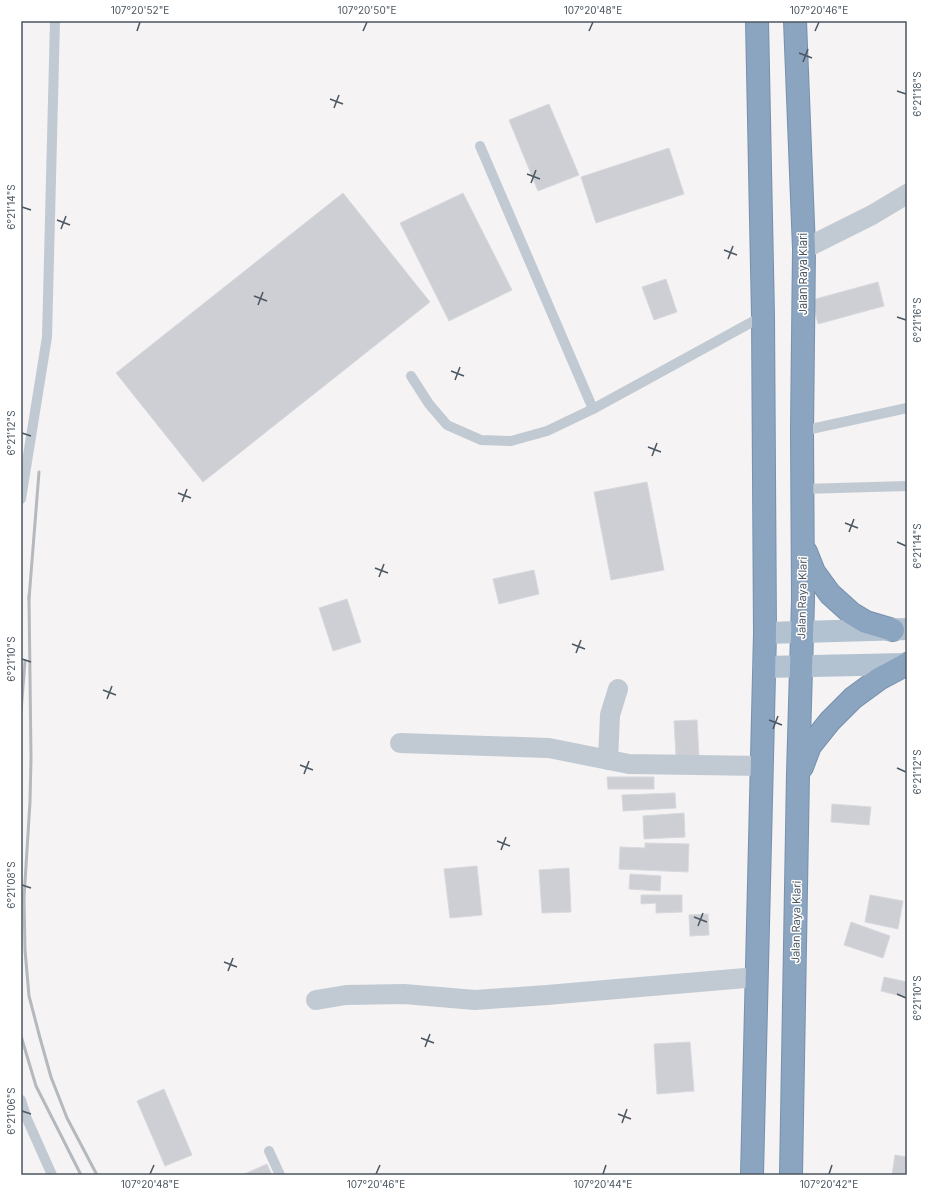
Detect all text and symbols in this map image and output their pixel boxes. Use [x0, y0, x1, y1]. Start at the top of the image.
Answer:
text: 107°20'52"E [111, 4, 169, 16]
text: 107°20'50"E [338, 4, 396, 16]
text: 107°20'48"E [564, 4, 622, 16]
text: 107°20'46"E [790, 4, 848, 16]
text: 6°21'18"S [911, 71, 923, 117]
text: 6°21'14"S [5, 184, 17, 230]
street label: Jalan Raya Klari [796, 233, 810, 315]
text: 6°21'16"S [911, 297, 923, 343]
text: 6°21'12"S [5, 410, 17, 456]
text: 6°21'14"S [911, 523, 923, 569]
street label: Jalan Raya Klari [794, 557, 810, 639]
text: 6°21'10"S [5, 636, 17, 682]
text: 6°21'12"S [911, 749, 923, 795]
text: 6°21'08"S [5, 861, 17, 909]
street label: Jalan Raya Klari [788, 881, 804, 963]
text: 6°21'10"S [911, 975, 923, 1021]
text: 6°21'06"S [5, 1087, 17, 1135]
text: 107°20'48"E [121, 1178, 179, 1190]
text: 107°20'46"E [347, 1178, 405, 1190]
text: 107°20'44"E [574, 1178, 632, 1190]
text: 107°20'42"E [800, 1178, 858, 1190]

